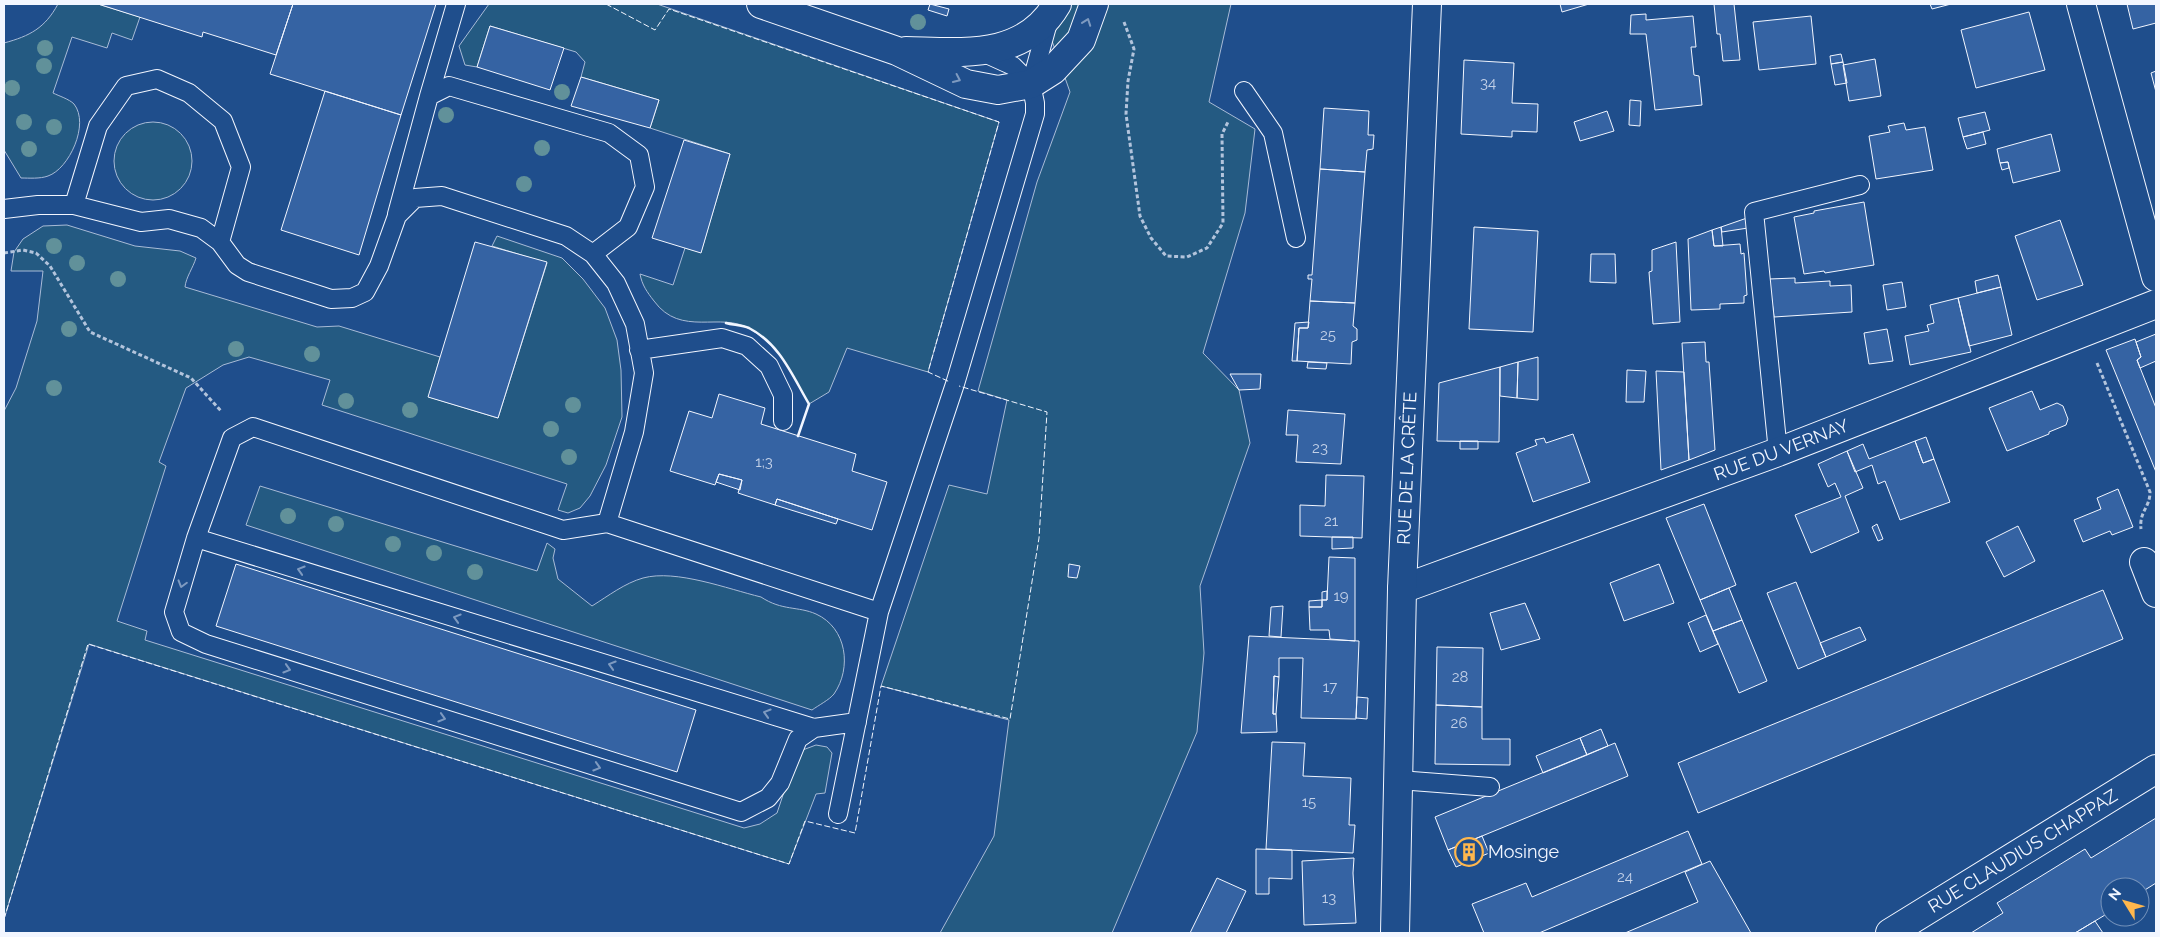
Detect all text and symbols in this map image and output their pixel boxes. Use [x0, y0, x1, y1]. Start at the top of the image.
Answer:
one-way arrow [1081, 18, 1091, 27]
one-way arrow [952, 73, 961, 83]
house number: 34 [1480, 74, 1496, 92]
house number: 25 [1320, 326, 1336, 344]
street label: RUE DE LA CRÊTE [1393, 391, 1420, 545]
street label: RUE DU VERNAY [1711, 414, 1852, 485]
house number: 23 [1312, 439, 1328, 457]
house number: 1;3 [755, 453, 773, 471]
house number: 21 [1324, 512, 1339, 530]
one-way arrow [298, 566, 306, 576]
one-way arrow [177, 580, 188, 589]
house number: 19 [1333, 587, 1349, 605]
one-way arrow [453, 613, 461, 623]
one-way arrow [608, 661, 617, 671]
one-way arrow [283, 664, 291, 674]
house number: 28 [1452, 668, 1468, 686]
house number: 17 [1323, 678, 1337, 696]
one-way arrow [764, 709, 772, 719]
one-way arrow [438, 713, 446, 723]
house number: 26 [1451, 714, 1467, 732]
one-way arrow [593, 762, 601, 772]
street label: RUE CLAUDIUS CHAPPAZ [1924, 784, 2121, 917]
house number: 15 [1302, 793, 1316, 811]
building icon: Mosinge [1454, 837, 1484, 867]
place label: Mosinge [1488, 841, 1560, 862]
house number: 24 [1617, 868, 1633, 886]
north arrow [2100, 877, 2150, 927]
text: N [2105, 885, 2124, 903]
house number: 13 [1322, 889, 1336, 907]

